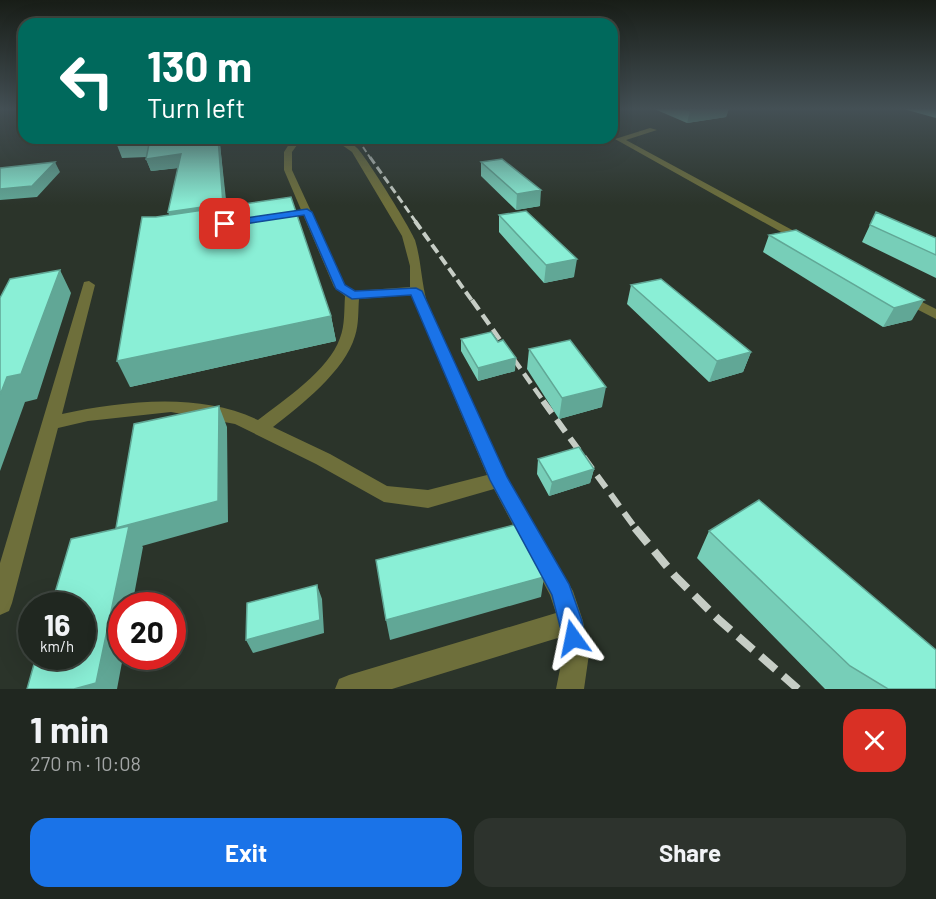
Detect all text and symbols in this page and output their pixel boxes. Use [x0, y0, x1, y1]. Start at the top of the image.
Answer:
text: 130 m [147, 40, 252, 90]
icon: left [48, 42, 126, 120]
text: Turn left [147, 91, 245, 123]
pin [199, 198, 250, 249]
icon: arrive [208, 207, 241, 240]
speed limit sign: 20 [108, 592, 186, 670]
text: 16 [44, 606, 70, 642]
position arrow [541, 606, 605, 670]
text: km/h [40, 637, 74, 655]
text: 1 min [30, 707, 109, 750]
button: close [843, 709, 906, 772]
text: 270 m · 10:08 [30, 751, 141, 775]
button: Exit [30, 818, 462, 887]
button: Share [474, 818, 906, 887]

